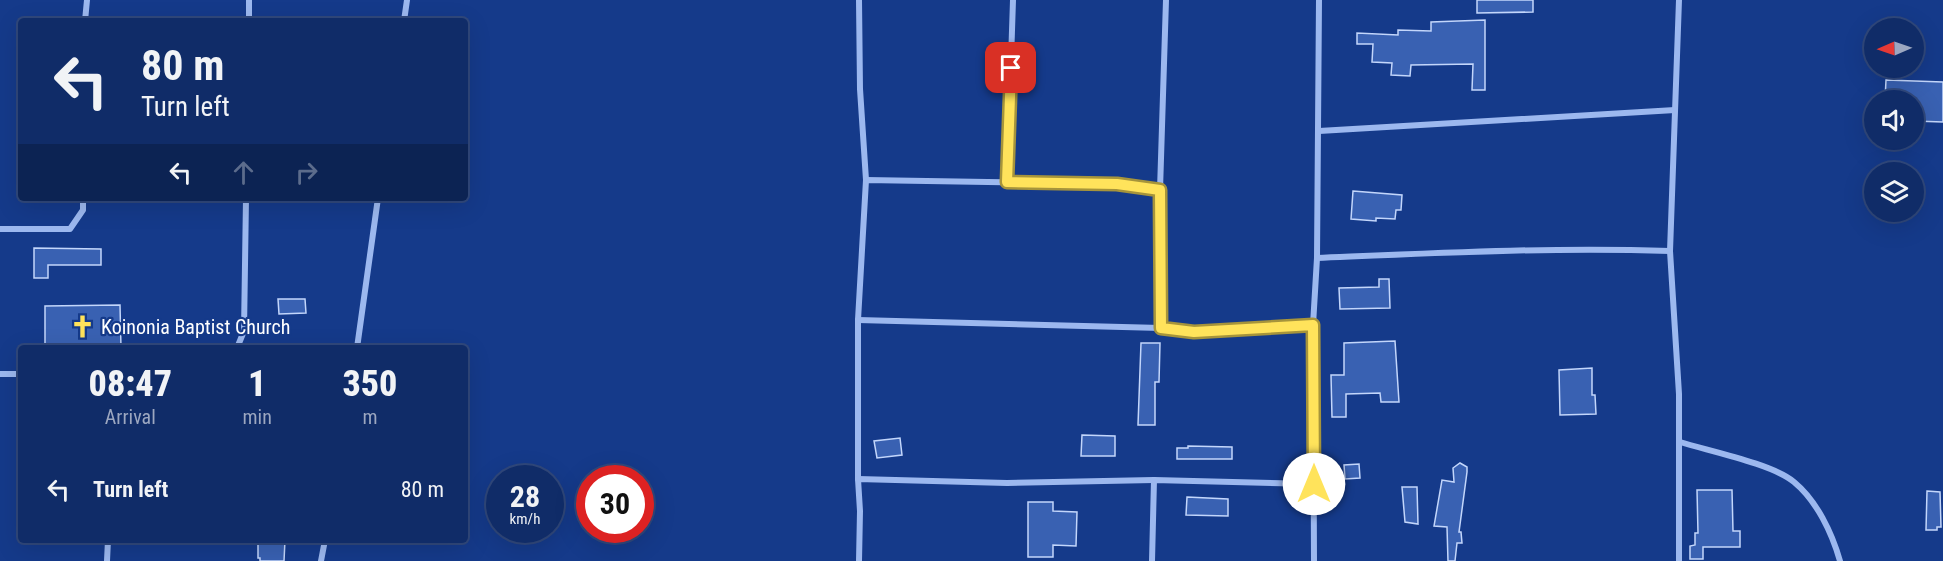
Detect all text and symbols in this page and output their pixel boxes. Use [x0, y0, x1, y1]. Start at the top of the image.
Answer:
north arrow [1864, 18, 1924, 78]
map controls [1864, 18, 1924, 222]
text: 80 m [141, 41, 224, 90]
icon: left [42, 42, 120, 120]
pin [985, 42, 1036, 93]
icon: arrive [994, 51, 1027, 84]
button: sound [1864, 90, 1924, 150]
text: Turn left [141, 91, 230, 123]
icon: left [164, 156, 197, 189]
icon: ahead [227, 156, 260, 189]
icon: right [290, 156, 323, 189]
button: layers [1864, 162, 1924, 222]
church icon: Koinonia Baptist Church [70, 314, 96, 340]
place label: Koinonia Baptist Church [101, 315, 290, 339]
text: 08:47 [89, 363, 172, 405]
text: 1 [248, 363, 266, 405]
text: 350 [342, 363, 397, 405]
text: Arrival [105, 405, 156, 429]
text: min [243, 405, 272, 429]
text: m [362, 405, 377, 429]
position arrow [1282, 452, 1346, 516]
speed limit sign: 30 [576, 465, 654, 543]
icon: left [42, 473, 75, 506]
text: Turn left [93, 477, 168, 502]
text: 80 m [401, 477, 444, 502]
text: 28 [510, 479, 540, 514]
text: km/h [510, 510, 540, 528]

